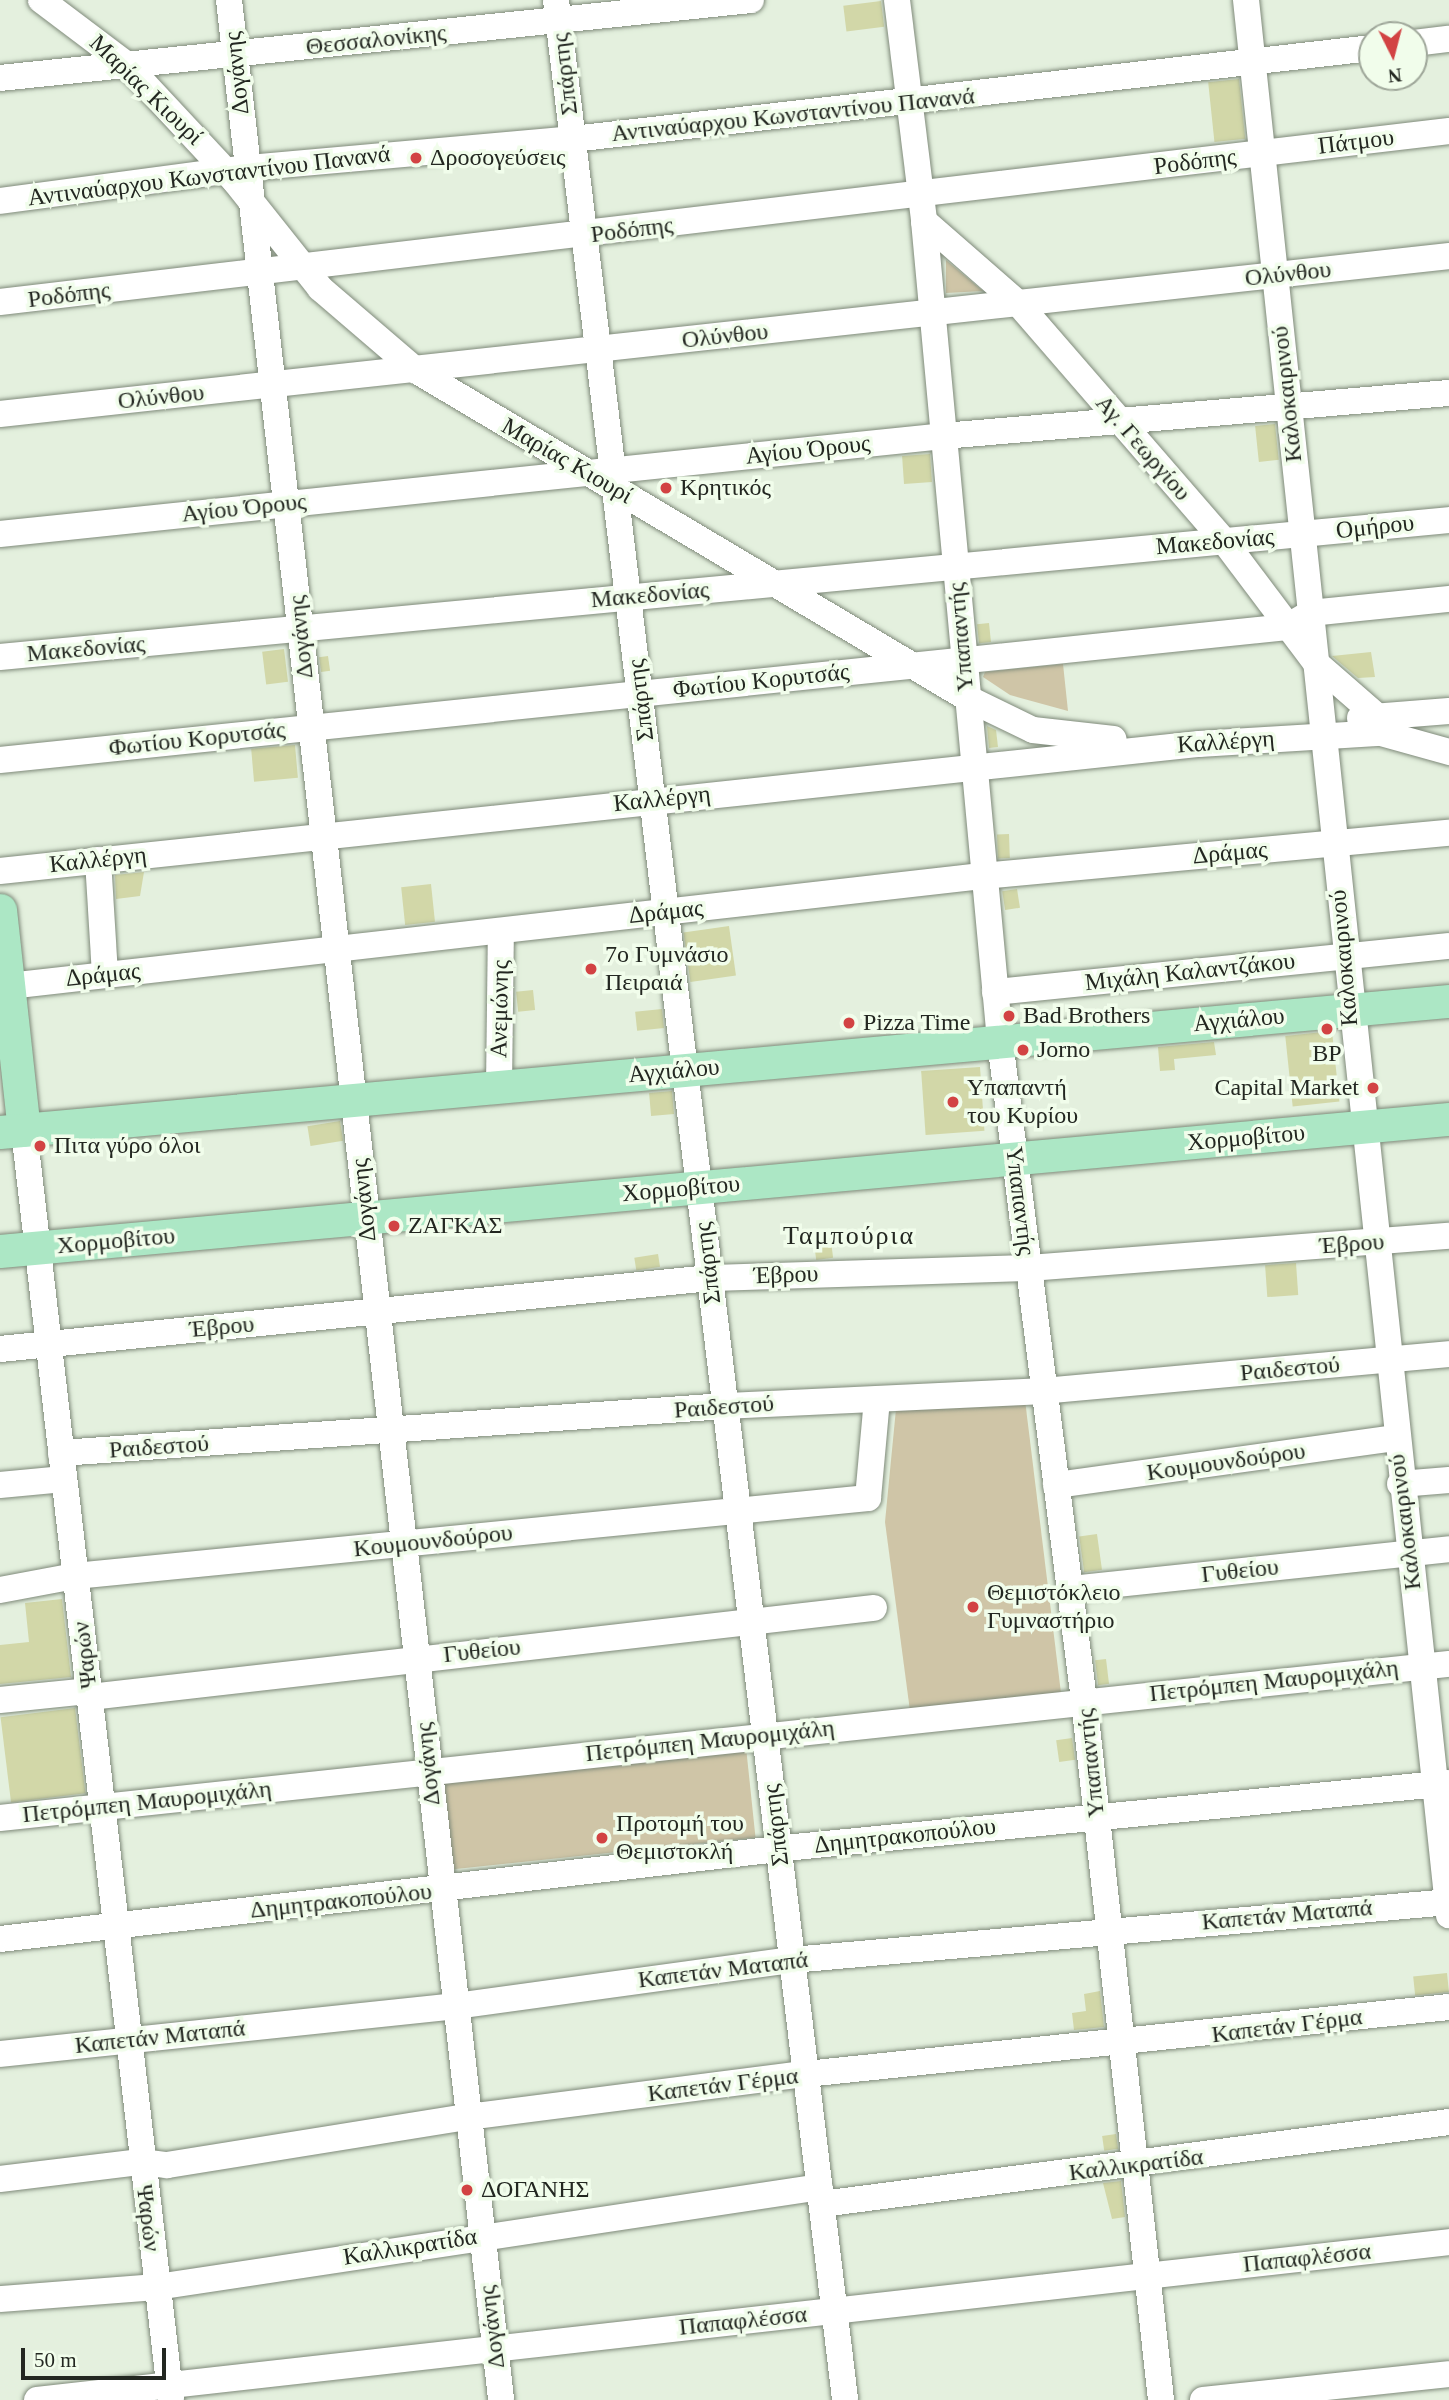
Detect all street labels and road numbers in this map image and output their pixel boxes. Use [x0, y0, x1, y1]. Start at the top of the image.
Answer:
street label: Θεσσαλονίκης [304, 18, 448, 62]
street label: Μαρίας Κιουρί [83, 29, 209, 151]
street label: Δογάνης [218, 30, 256, 116]
street label: Σπάρτης [546, 31, 584, 117]
street label: Αντιναύαρχου Κωνσταντίνου Πανανά [610, 82, 976, 148]
street label: Πάτμου [1316, 123, 1396, 161]
street label: Αντιναύαρχου Κωνσταντίνου Πανανά [26, 139, 392, 213]
street label: Ροδόπης [1152, 143, 1238, 181]
street label: Ροδόπης [589, 211, 675, 249]
street label: Ολύνθου [1243, 255, 1333, 293]
street label: Ροδόπης [26, 276, 112, 314]
street label: Ολύνθου [680, 317, 770, 355]
street label: Καλοκαιρινού [1266, 325, 1308, 463]
street label: Ολύνθου [116, 378, 206, 416]
street label: Αγ. Γεωργίου [1089, 389, 1197, 507]
street label: Μαρίας Κιουρί [496, 412, 638, 510]
street label: Αγίου Όρους [744, 429, 872, 471]
street label: Αγίου Όρους [180, 487, 308, 529]
street label: Ομήρου [1334, 509, 1416, 545]
street label: Μακεδονίας [1155, 522, 1275, 562]
street label: Μακεδονίας [590, 575, 710, 615]
street label: Υπαπαντής [942, 581, 980, 693]
street label: Δογάνης [282, 594, 320, 680]
street label: Μακεδονίας [26, 629, 146, 669]
street label: Σπάρτης [622, 657, 660, 743]
street label: Φωτίου Κορυτσάς [671, 657, 851, 705]
street label: Φωτίου Κορυτσάς [107, 715, 287, 763]
street label: Καλλέργη [1176, 724, 1276, 760]
street label: Καλλέργη [612, 780, 712, 818]
street label: Δράμας [1191, 835, 1269, 871]
street label: Καλλέργη [48, 841, 148, 879]
street label: Καλοκαιρινού [1324, 889, 1364, 1027]
street label: Δράμας [627, 894, 705, 930]
street label: Μιχάλη Καλαντζάκου [1083, 947, 1297, 997]
street label: Δράμας [64, 957, 142, 993]
street label: Ανεμώνης [485, 960, 515, 1058]
street label: Αγχιάλου [1192, 1002, 1286, 1038]
street label: Αγχιάλου [627, 1053, 721, 1089]
street label: Χορμοβίτου [1186, 1118, 1306, 1158]
street label: Υπαπαντής [999, 1145, 1041, 1257]
street label: Δογάνης [345, 1157, 383, 1243]
street label: Χορμοβίτου [621, 1169, 741, 1209]
street label: Σπάρτης [689, 1220, 727, 1306]
street label: Χορμοβίτου [56, 1221, 176, 1261]
street label: Έβρου [1319, 1227, 1385, 1261]
street label: Έβρου [753, 1259, 819, 1291]
street label: Έβρου [189, 1310, 255, 1344]
street label: Ραιδεστού [1239, 1350, 1341, 1388]
street label: Ραιδεστού [673, 1389, 775, 1425]
street label: Ραιδεστού [108, 1429, 210, 1465]
street label: Κουμουνδούρου [1145, 1437, 1307, 1487]
street label: Καλοκαιρινού [1382, 1452, 1428, 1592]
street label: Κουμουνδούρου [352, 1518, 514, 1564]
street label: Γυθείου [1200, 1553, 1280, 1589]
street label: Ψαρών [67, 1620, 103, 1690]
street label: Γυθείου [442, 1633, 522, 1669]
street label: Πετρόμπεη Μαυρομιχάλη [1148, 1654, 1400, 1708]
street label: Υπαπαντής [1071, 1707, 1111, 1819]
street label: Πετρόμπεη Μαυρομιχάλη [584, 1714, 836, 1768]
street label: Δογάνης [409, 1721, 447, 1807]
street label: Πετρόμπεη Μαυρομιχάλη [21, 1775, 273, 1829]
street label: Σπάρτης [757, 1782, 795, 1868]
street label: Δημητρακοπούλου [813, 1812, 997, 1860]
street label: Δημητρακοπούλου [249, 1877, 433, 1925]
street label: Καπετάν Ματαπά [1201, 1893, 1373, 1937]
street label: Καπετάν Ματαπά [636, 1945, 810, 1995]
street label: Καπετάν Γέρμα [1210, 2002, 1364, 2050]
street label: Καπετάν Ματαπά [73, 2014, 247, 2060]
street label: Καπετάν Γέρμα [646, 2061, 800, 2109]
street label: Καλλικρατίδα [1067, 2142, 1205, 2188]
street label: Ψαρών [130, 2183, 166, 2253]
street label: Καλλικρατίδα [341, 2222, 479, 2272]
street label: Παπαφλέσσα [1242, 2237, 1372, 2279]
street label: Δογάνης [473, 2284, 511, 2370]
street label: Παπαφλέσσα [678, 2300, 808, 2342]

